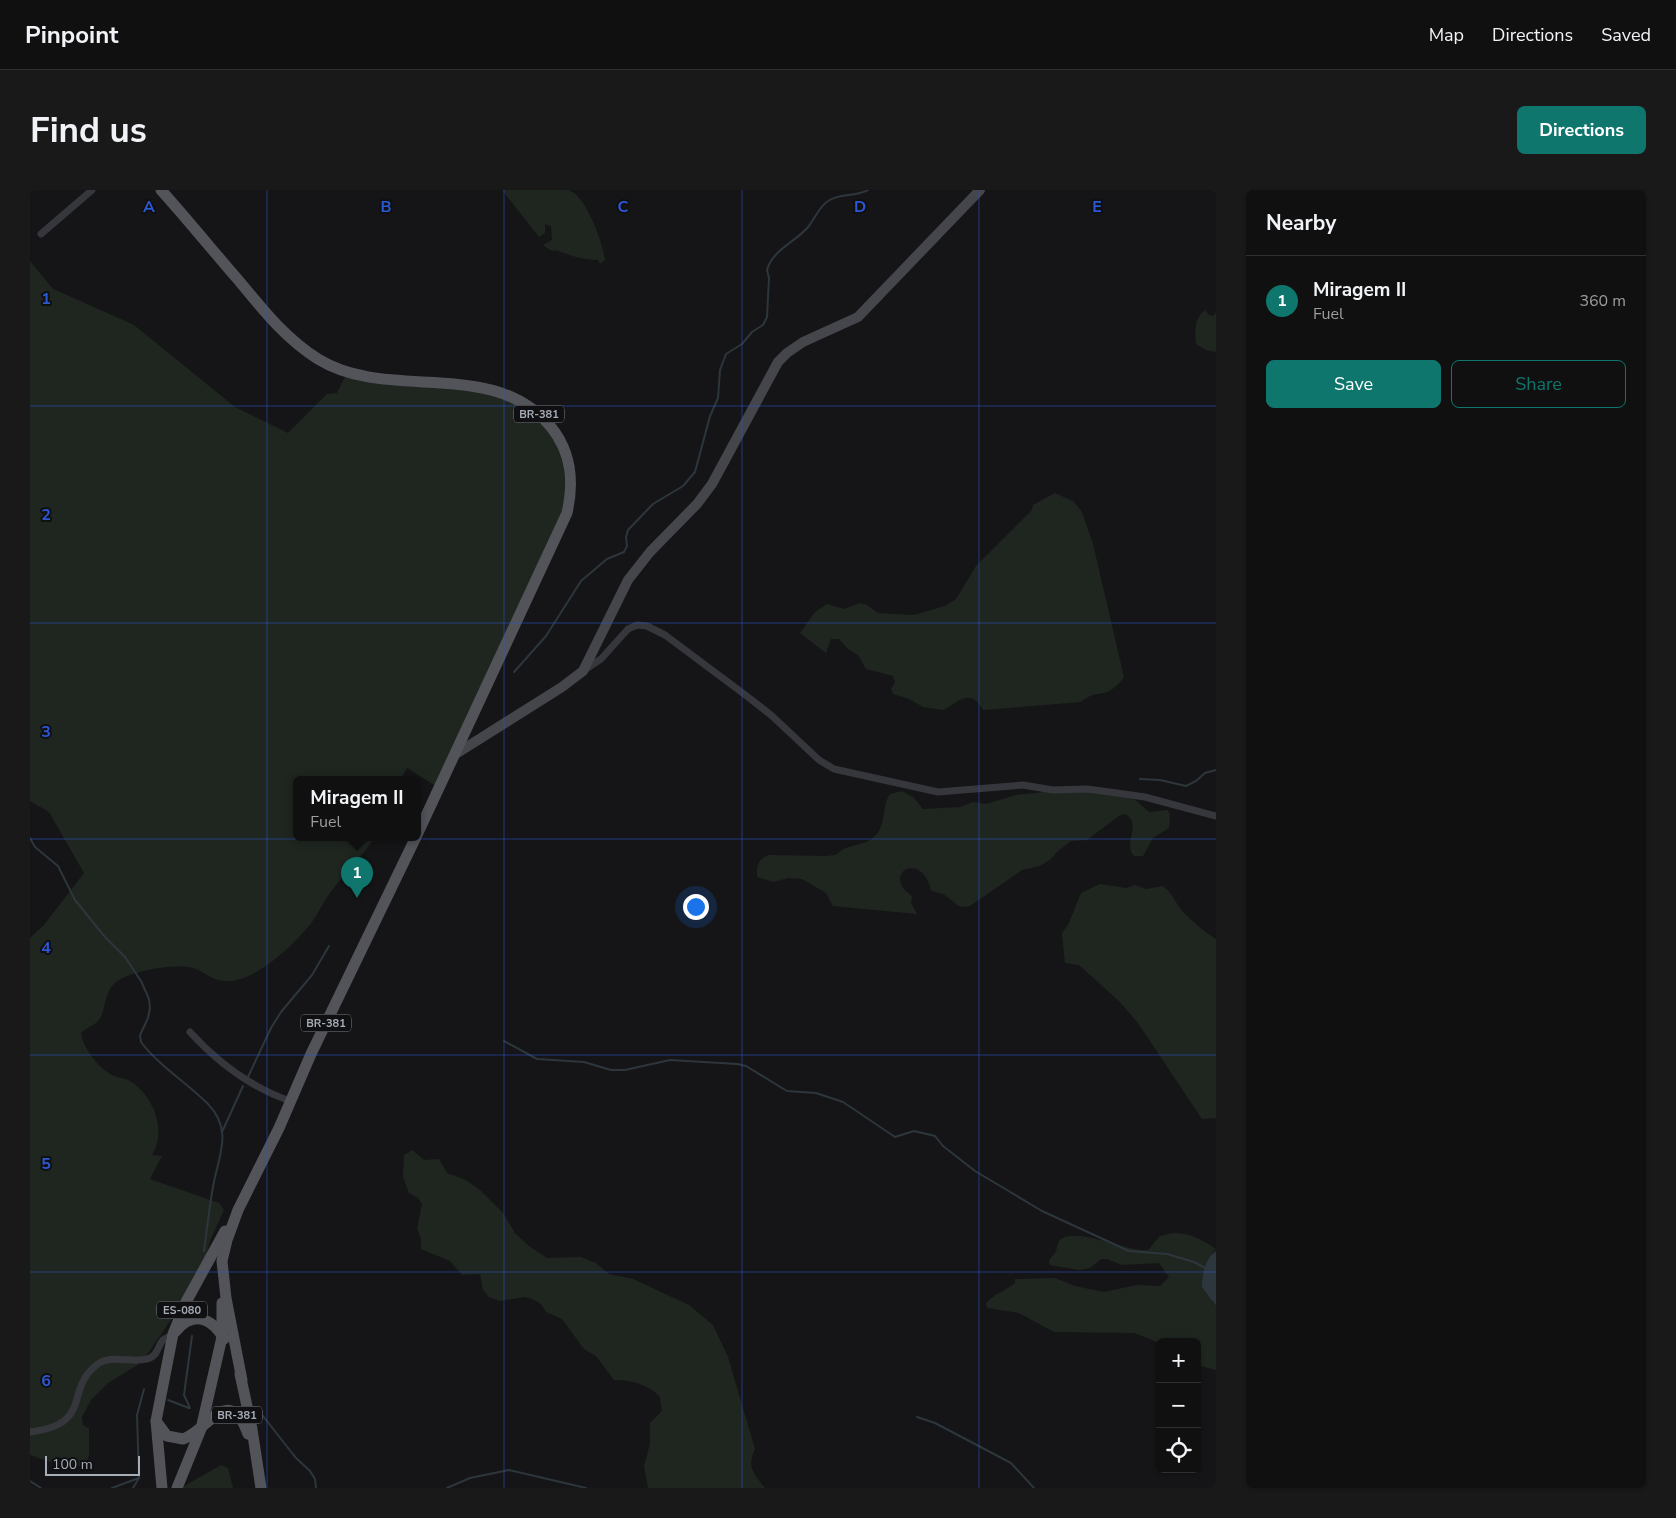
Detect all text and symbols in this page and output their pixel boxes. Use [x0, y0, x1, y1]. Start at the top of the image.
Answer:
text: Pinpoint [25, 19, 118, 51]
text: Map [1429, 23, 1464, 47]
text: Directions [1492, 23, 1573, 47]
text: Saved [1601, 23, 1651, 47]
button: Directions [1517, 106, 1646, 154]
text: Find us [30, 107, 147, 154]
text: A [143, 196, 155, 218]
text: B [380, 196, 392, 218]
text: C [618, 196, 629, 218]
text: D [854, 196, 866, 218]
text: E [1092, 196, 1102, 218]
text: Nearby [1266, 209, 1336, 237]
text: Miragem II [1313, 277, 1406, 303]
text: 1 [41, 288, 51, 310]
text: 1 [1277, 290, 1287, 312]
text: 360 m [1579, 290, 1626, 312]
text: Fuel [1313, 303, 1344, 325]
button: Save [1266, 360, 1441, 408]
button: Share [1451, 360, 1626, 408]
road number: BR-381 [514, 405, 564, 422]
text: 2 [41, 504, 51, 526]
text: 3 [41, 721, 51, 743]
popup [293, 776, 421, 841]
text: Miragem II [310, 785, 404, 811]
text: Fuel [310, 811, 341, 833]
pin: 1 [341, 857, 373, 898]
your location [683, 894, 709, 920]
text: 4 [41, 937, 51, 959]
road number: BR-381 [301, 1014, 351, 1031]
text: 5 [41, 1153, 51, 1175]
road number: ES-080 [157, 1302, 207, 1318]
map controls [1156, 1338, 1201, 1473]
button: + [1156, 1338, 1201, 1383]
text: 6 [41, 1370, 51, 1392]
button: − [1156, 1383, 1201, 1428]
road number: BR-381 [212, 1406, 262, 1424]
button: locate [1156, 1428, 1201, 1473]
scale bar [45, 1453, 140, 1476]
text: 100 m [52, 1455, 93, 1474]

